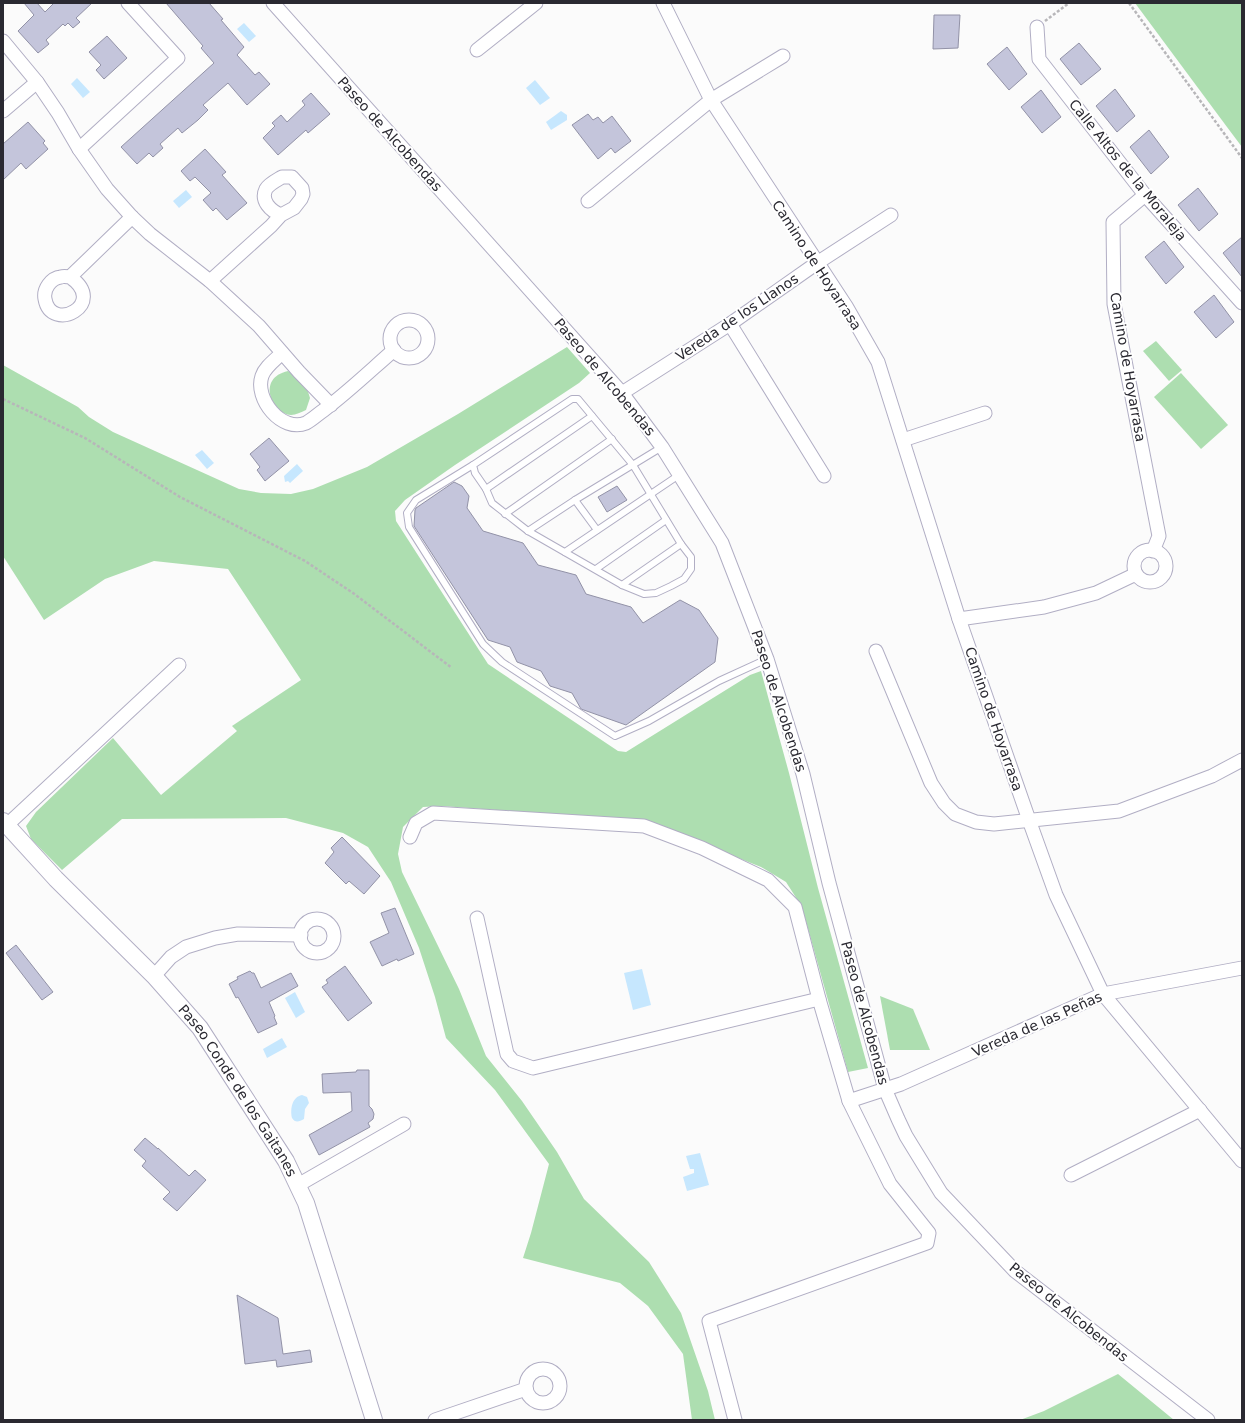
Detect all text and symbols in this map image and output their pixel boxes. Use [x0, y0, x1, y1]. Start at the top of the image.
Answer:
street label: Paseo de Alcobendas [334, 74, 446, 194]
street label: Calle Altos de la Moraleja [1066, 96, 1190, 244]
street label: Camino de Hoyarrasa [769, 197, 865, 333]
street label: Vereda de los Llanos [673, 270, 801, 364]
street label: Camino de Hoyarrasa [1107, 291, 1149, 443]
street label: Paseo de Alcobendas [551, 315, 659, 439]
street label: Paseo de Alcobendas [749, 628, 809, 774]
street label: Camino de Hoyarrasa [962, 645, 1026, 793]
street label: Paseo de Alcobendas [838, 939, 892, 1087]
street label: Vereda de las Peñas [970, 988, 1104, 1060]
street label: Paseo Conde de los Gaitanes [175, 1001, 300, 1179]
street label: Paseo de Alcobendas [1006, 1259, 1132, 1365]

